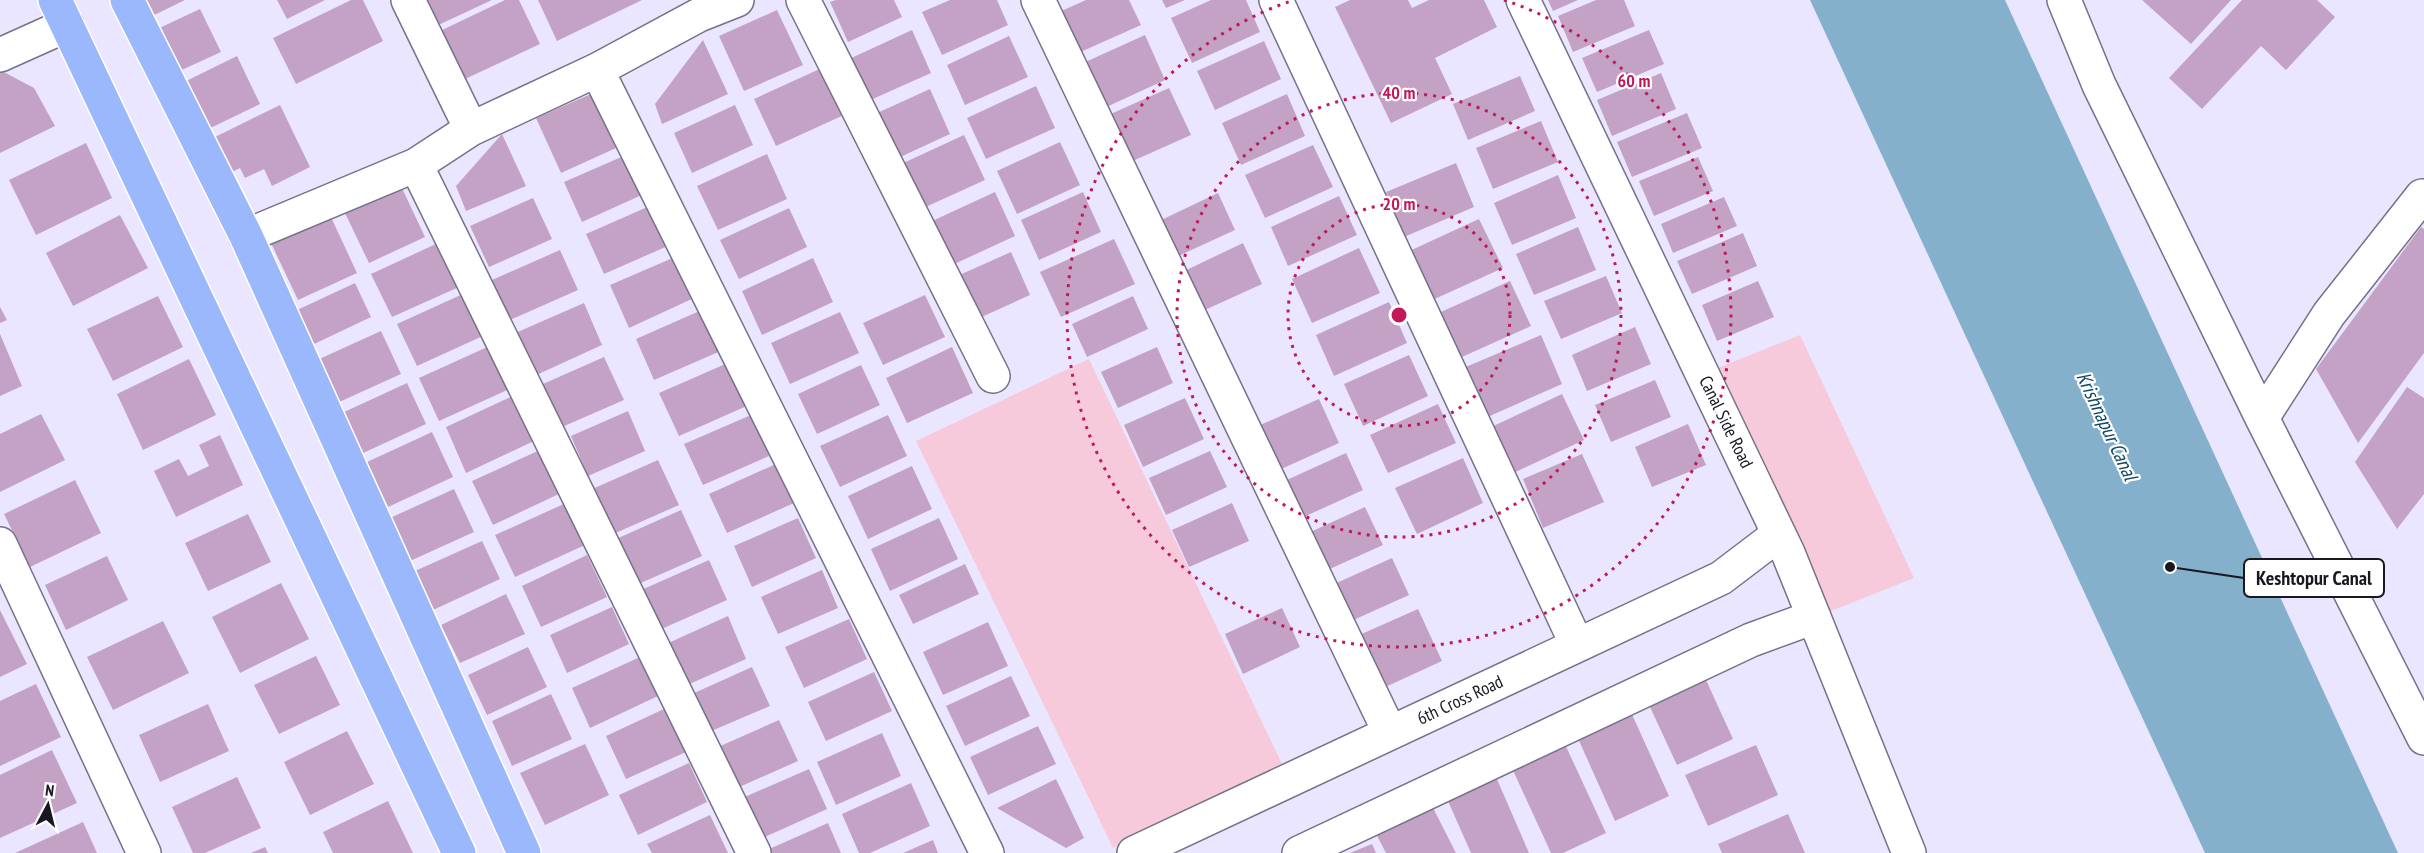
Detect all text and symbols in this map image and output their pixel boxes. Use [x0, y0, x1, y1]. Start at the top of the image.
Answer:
text: 60 m [1618, 69, 1650, 92]
text: 40 m [1383, 81, 1415, 104]
text: 20 m [1383, 192, 1415, 215]
centre of rings [1389, 305, 1409, 325]
water label: Krishnapur Canal [2070, 367, 2145, 487]
street label: Canal Side Road [1694, 372, 1759, 472]
callout: Keshtopur Canal [2244, 559, 2384, 597]
text: Keshtopur Canal [2256, 565, 2372, 591]
street label: 6th Cross Road [1413, 670, 1506, 729]
north arrow [18, 775, 78, 835]
text: N [44, 780, 55, 801]

